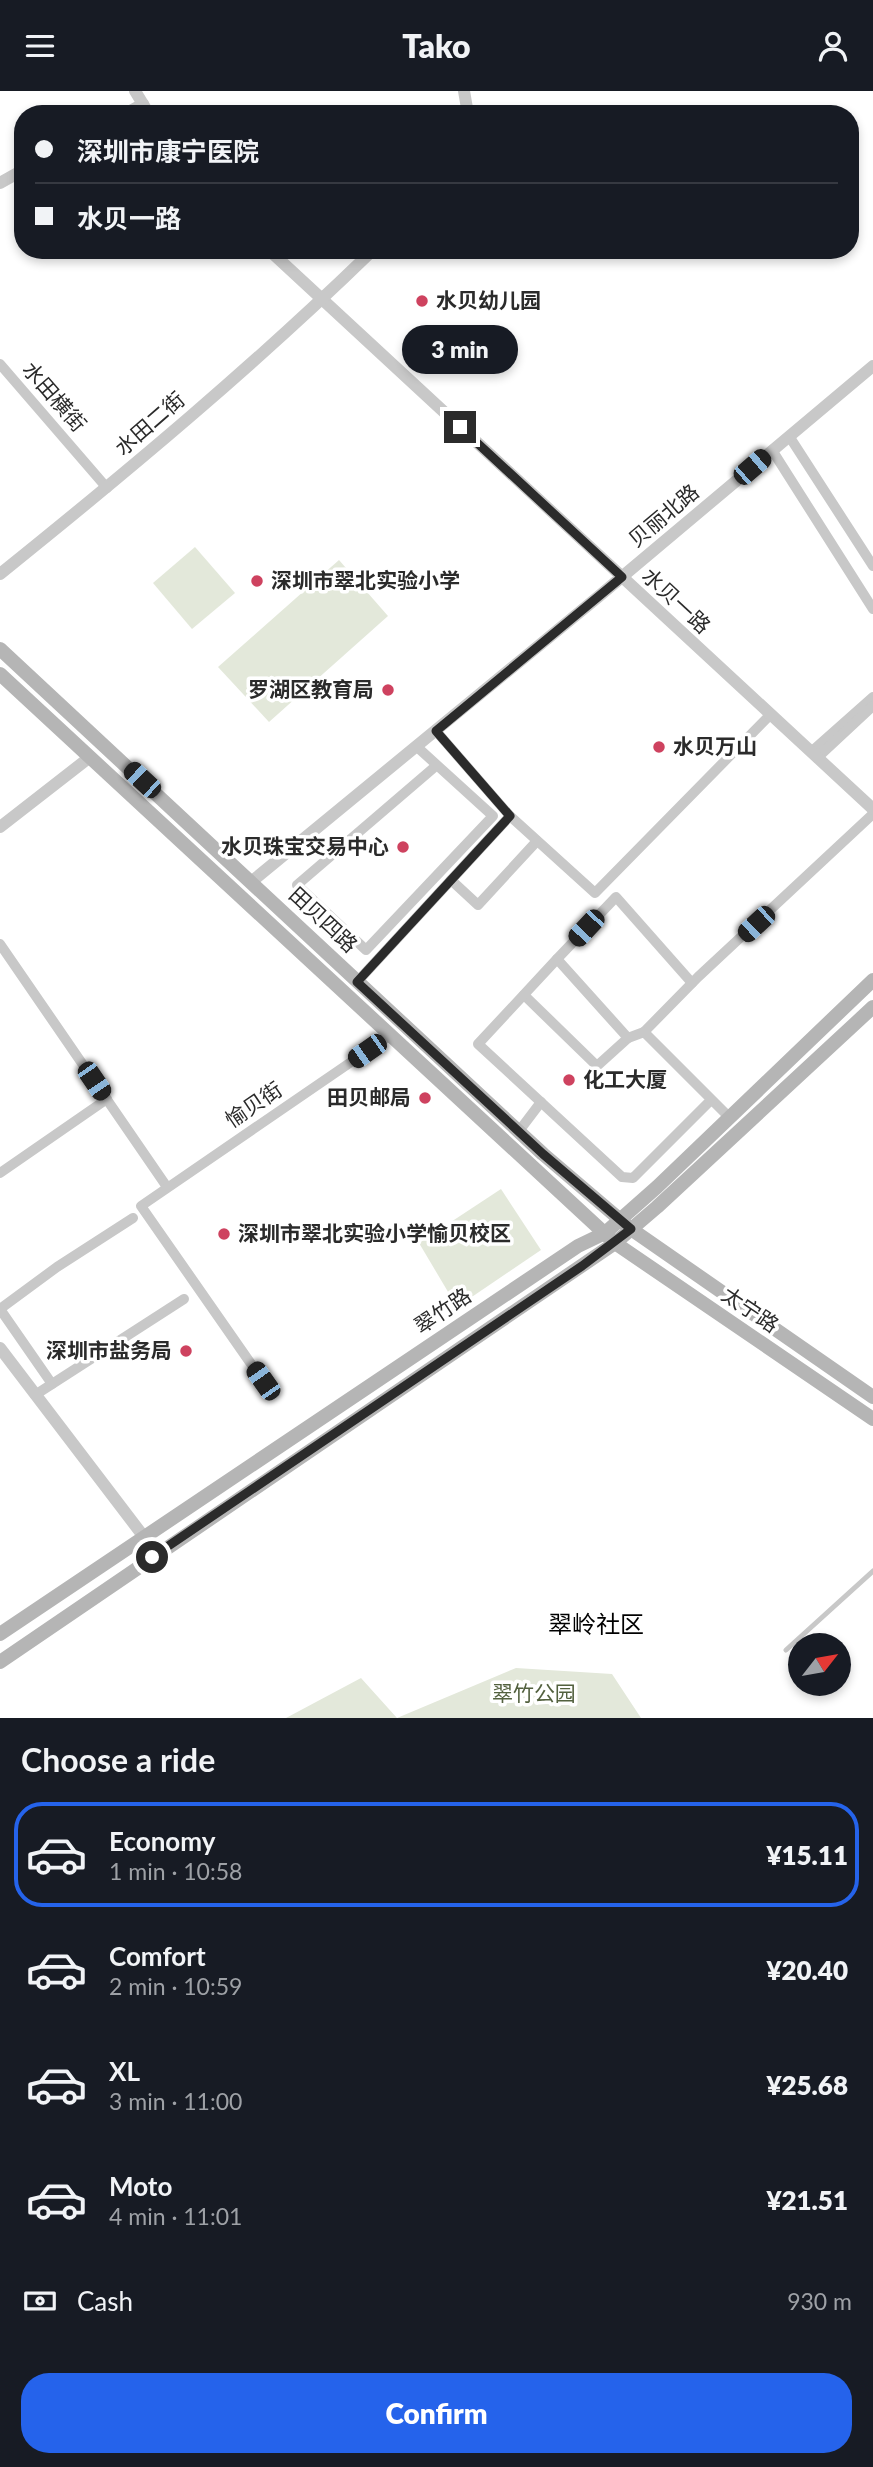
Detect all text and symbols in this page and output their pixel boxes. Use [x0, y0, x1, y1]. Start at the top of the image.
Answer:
text: Tako [402, 26, 471, 65]
icon: menu [21, 27, 59, 65]
icon: person [814, 27, 852, 65]
text: 深圳市康宁医院 [77, 135, 259, 167]
text: 水贝一路 [77, 202, 181, 234]
place label: 水贝幼儿园 [436, 287, 541, 312]
marker: 水贝幼儿园 [414, 293, 430, 309]
callout: 3 min [402, 325, 518, 375]
text: 3 min [431, 335, 489, 363]
street label: 水田横街 [18, 356, 92, 436]
street label: 水田二街 [109, 386, 189, 460]
route end [444, 411, 476, 443]
car [730, 445, 775, 489]
street label: 贝丽北路 [623, 478, 703, 551]
street label: 水贝一路 [638, 562, 716, 638]
place label: 深圳市翠北实验小学 [271, 567, 460, 592]
marker: 深圳市翠北实验小学 [249, 573, 265, 589]
place label: 罗湖区教育局 [248, 676, 374, 701]
marker: 罗湖区教育局 [380, 682, 396, 698]
place label: 水贝万山 [673, 733, 757, 758]
marker: 水贝万山 [651, 739, 667, 755]
car [120, 758, 165, 802]
place label: 水贝珠宝交易中心 [221, 833, 389, 858]
marker: 水贝珠宝交易中心 [395, 839, 411, 855]
street label: 田贝四路 [285, 881, 363, 957]
car [734, 902, 779, 946]
car [564, 905, 609, 951]
car [344, 1030, 391, 1072]
car [74, 1058, 115, 1104]
place label: 化工大厦 [583, 1066, 667, 1091]
marker: 化工大厦 [561, 1072, 577, 1088]
street label: 愉贝街 [220, 1076, 286, 1132]
place label: 田贝邮局 [327, 1084, 411, 1109]
marker: 田贝邮局 [417, 1090, 433, 1106]
place label: 深圳市翠北实验小学愉贝校区 [238, 1220, 511, 1245]
marker: 深圳市翠北实验小学愉贝校区 [216, 1226, 232, 1242]
street label: 太宁路 [718, 1281, 784, 1337]
street label: 翠竹路 [409, 1282, 475, 1338]
place label: 深圳市盐务局 [46, 1337, 172, 1362]
marker: 深圳市盐务局 [178, 1343, 194, 1359]
car [243, 1358, 284, 1404]
route start [136, 1541, 168, 1573]
district label: 翠岭社区 [548, 1609, 644, 1638]
north arrow [788, 1633, 850, 1696]
map controls [788, 1633, 851, 1696]
park label: 翠竹公园 [492, 1680, 576, 1705]
text: Choose a ride [21, 1740, 215, 1779]
icon: car [25, 1823, 88, 1886]
text: Economy [109, 1825, 215, 1857]
text: ¥15.11 [766, 1839, 848, 1871]
text: 1 min · 10:58 [109, 1857, 242, 1885]
icon: car [25, 1938, 88, 2001]
text: Comfort [109, 1940, 206, 1972]
text: ¥20.40 [766, 1954, 848, 1986]
text: 2 min · 10:59 [109, 1972, 242, 2000]
icon: car [25, 2053, 88, 2116]
text: XL [109, 2055, 140, 2087]
text: ¥25.68 [766, 2069, 848, 2101]
text: 3 min · 11:00 [109, 2087, 242, 2115]
icon: car [25, 2168, 88, 2231]
text: Moto [109, 2170, 172, 2202]
text: ¥21.51 [766, 2184, 848, 2216]
text: 4 min · 11:01 [109, 2202, 242, 2230]
icon: cash [21, 2282, 59, 2320]
text: Cash [77, 2285, 133, 2317]
text: 930 m [787, 2287, 852, 2315]
button: Confirm [21, 2373, 852, 2453]

